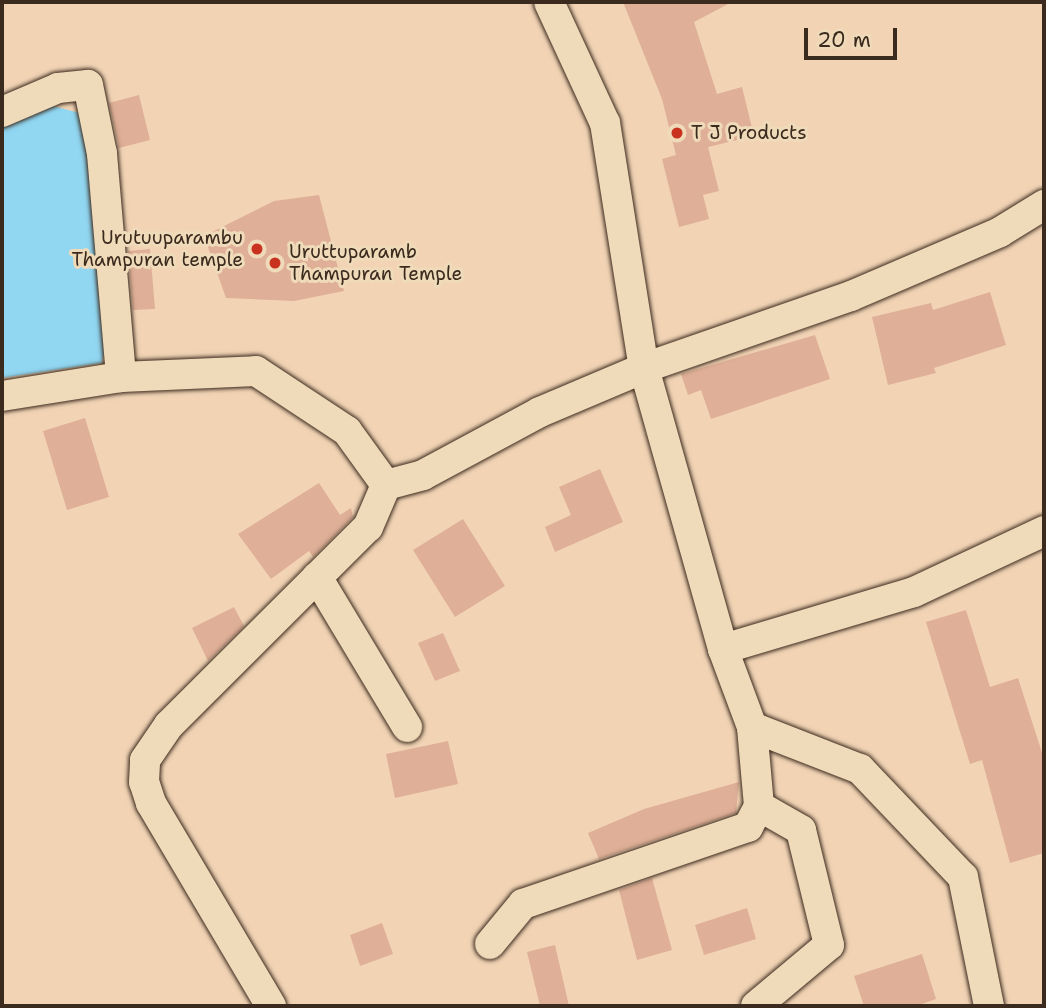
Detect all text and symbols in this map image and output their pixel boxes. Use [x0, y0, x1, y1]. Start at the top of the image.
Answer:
scale bar [808, 14, 901, 58]
text: 20 m [817, 26, 871, 54]
place label: T J Products [691, 122, 807, 144]
marker: T J Products [669, 125, 685, 141]
place label: Urutuuparambu Thampuran temple [71, 227, 243, 271]
marker: Urutuuparambu Thampuran temple [249, 241, 265, 257]
place label: Uruttuparamb Thampuran Temple [289, 241, 462, 285]
marker: Uruttuparamb Thampuran Temple [267, 255, 283, 271]

